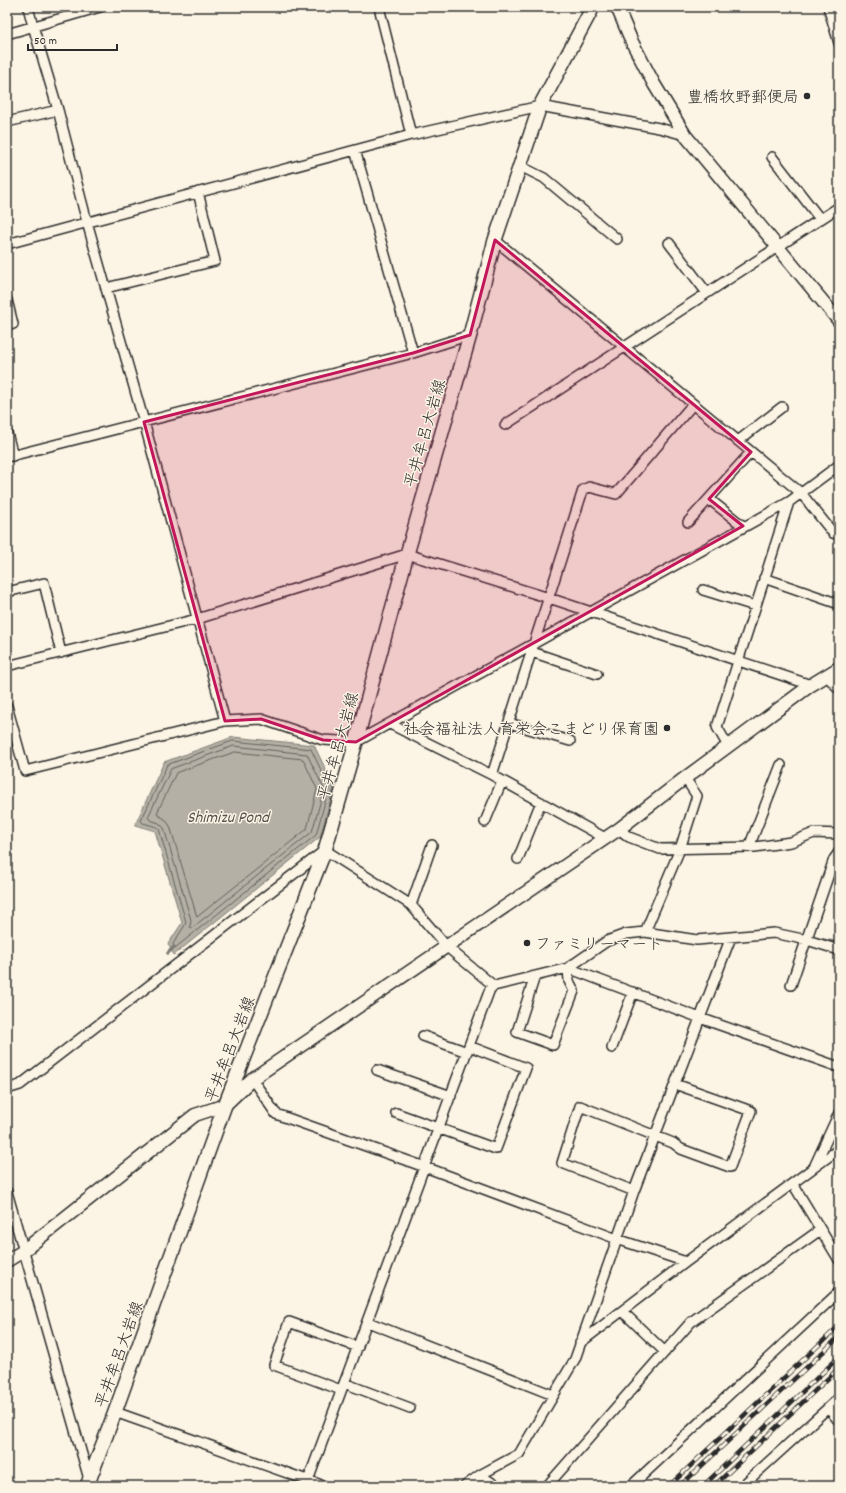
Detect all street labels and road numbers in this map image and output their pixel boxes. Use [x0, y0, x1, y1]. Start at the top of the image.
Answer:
street label: 平井牟呂大岩線 [400, 377, 453, 491]
street label: 平井牟呂大岩線 [313, 690, 366, 804]
street label: 平井牟呂大岩線 [201, 993, 262, 1106]
street label: 平井牟呂大岩線 [90, 1298, 150, 1411]

